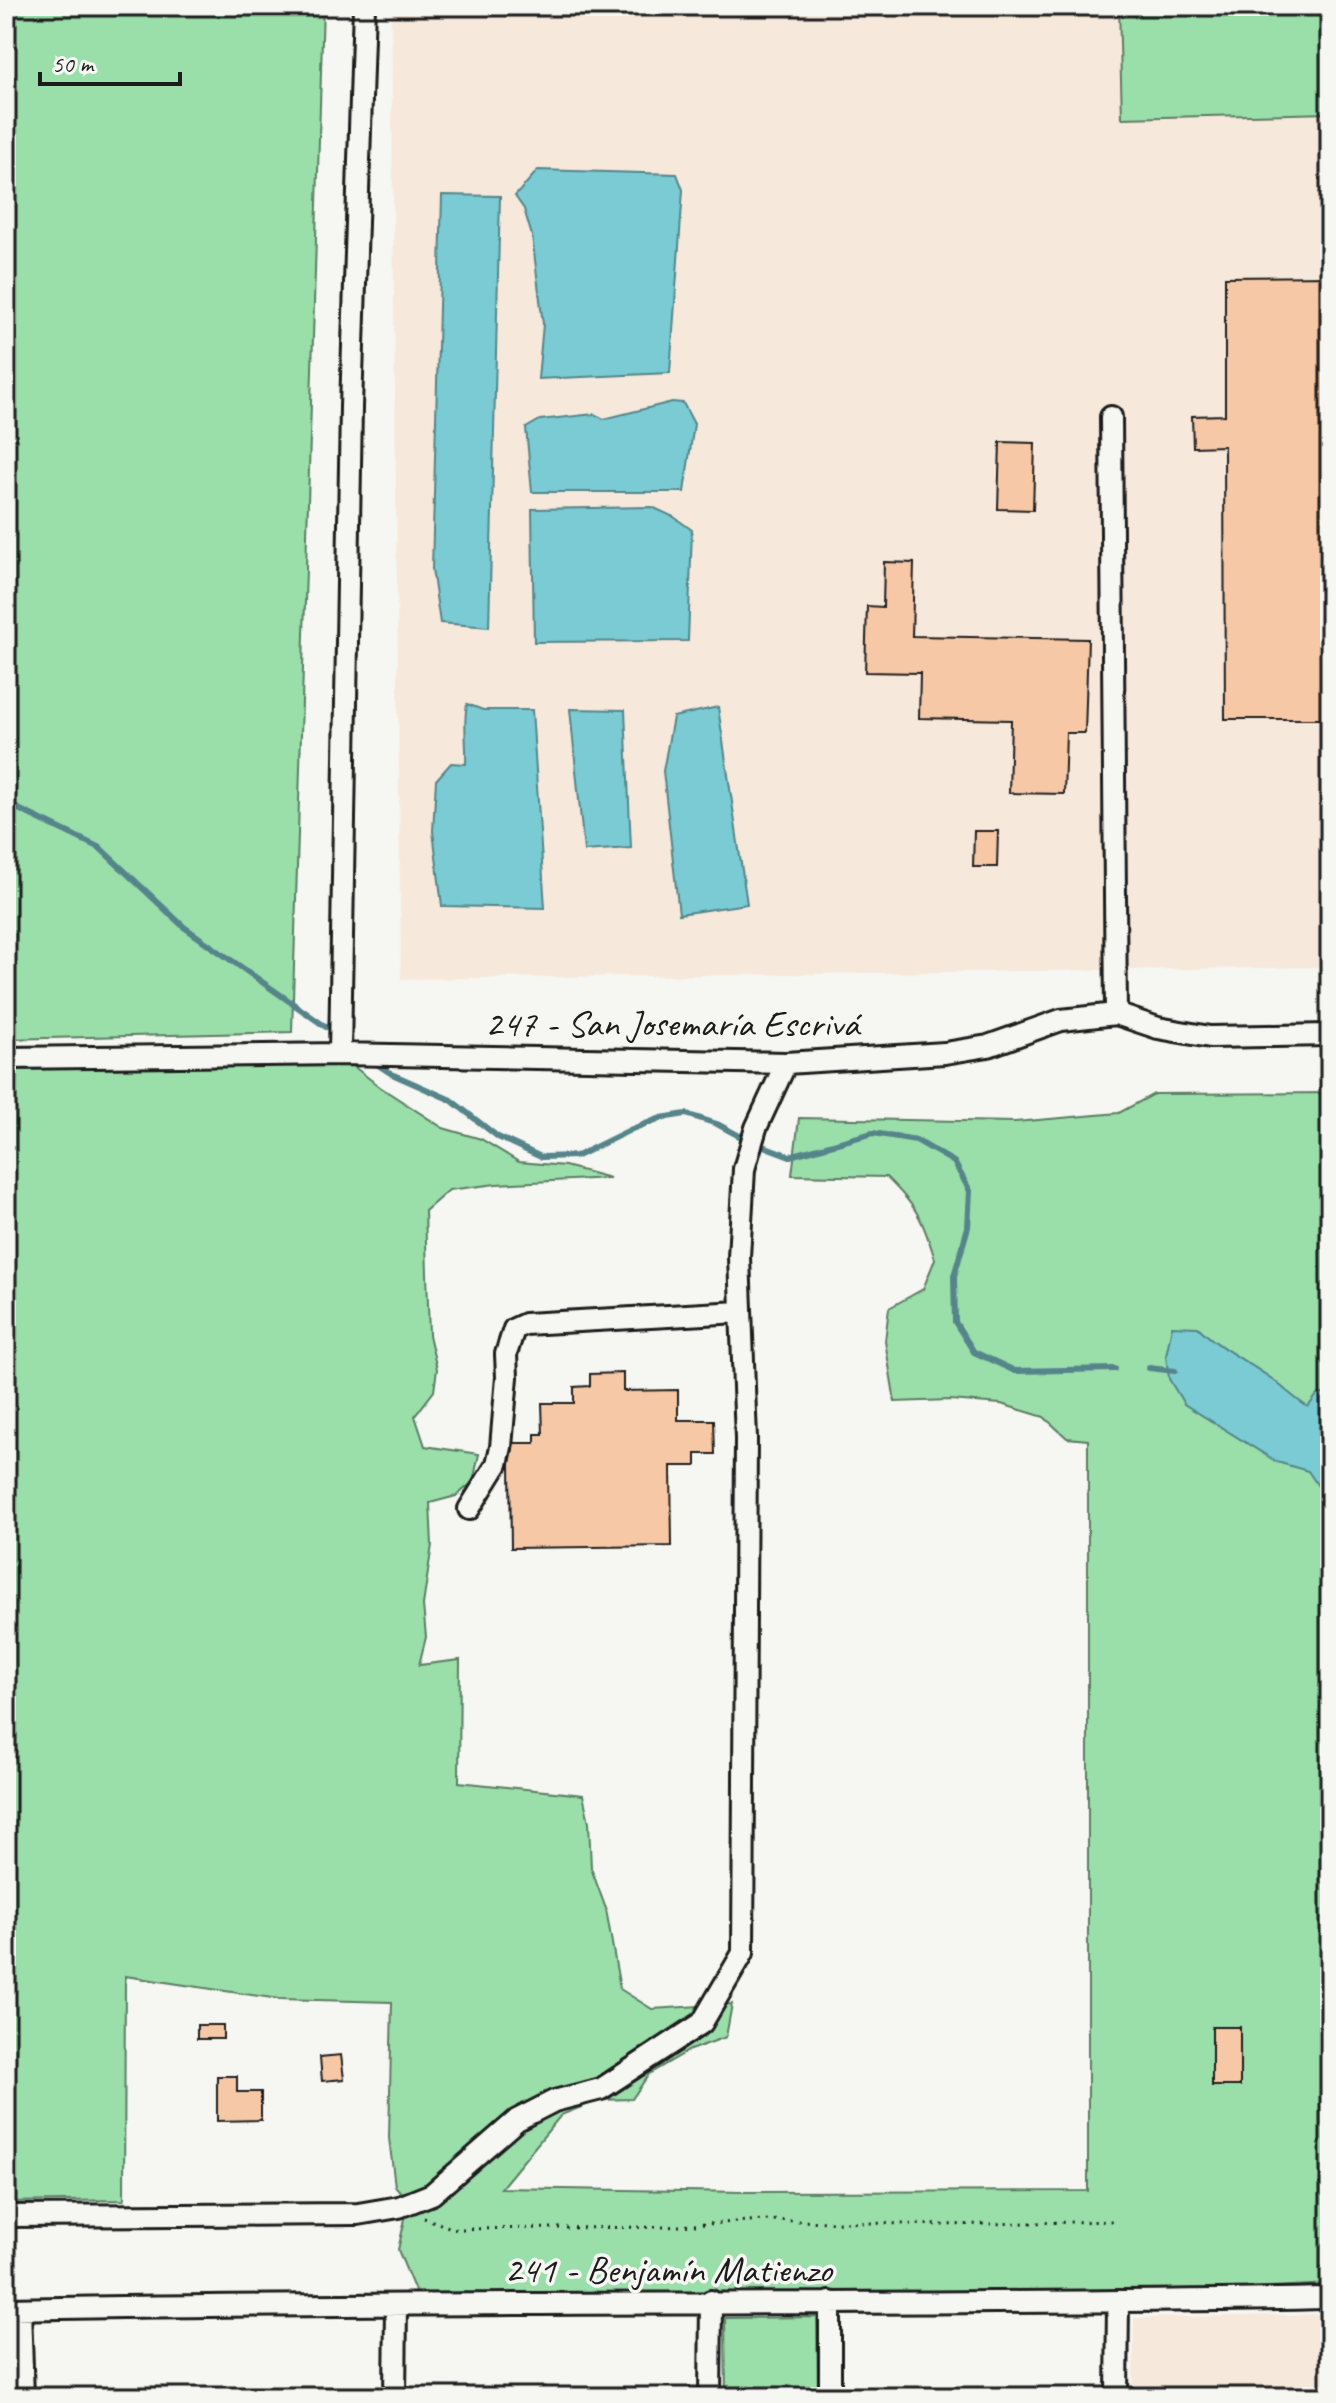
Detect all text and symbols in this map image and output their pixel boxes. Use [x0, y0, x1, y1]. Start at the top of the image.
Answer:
scale bar [40, 36, 180, 86]
text: 50 m [52, 49, 95, 79]
street label: 247 - San Josemaría Escrivá [485, 1000, 863, 1047]
street label: 241 - Benjamín Matienzo [504, 2246, 834, 2293]

